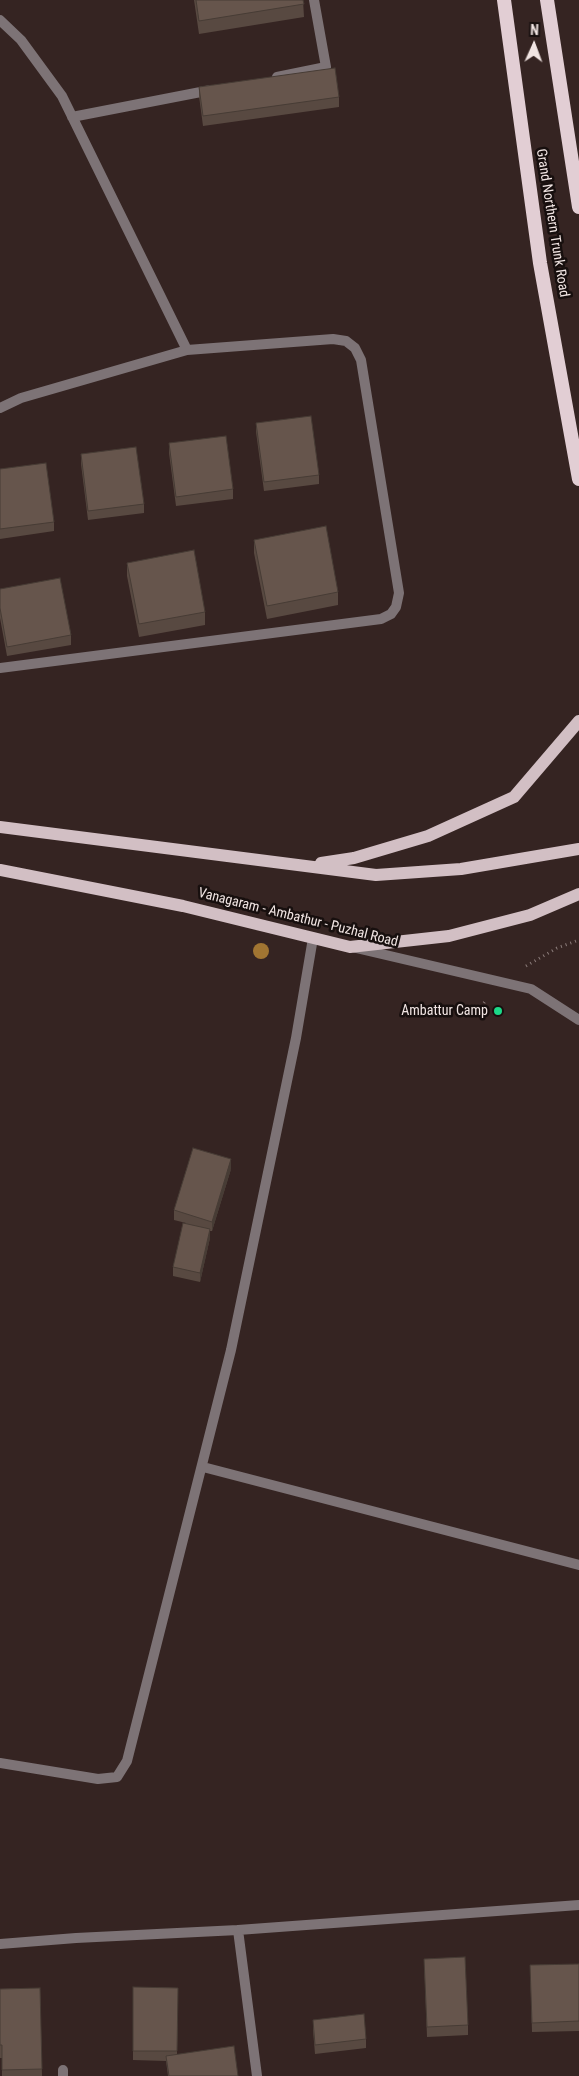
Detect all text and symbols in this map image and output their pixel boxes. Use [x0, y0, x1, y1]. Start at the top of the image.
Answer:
north arrow [509, 20, 559, 70]
text: N [530, 22, 539, 38]
street label: Grand Northern Trunk Road [532, 148, 572, 298]
street label: Vanagaram - Ambathur - Puzhal Road [196, 885, 400, 951]
place label: Ambattur Camp [401, 1003, 488, 1019]
marker: Ambattur Camp [492, 1005, 504, 1017]

